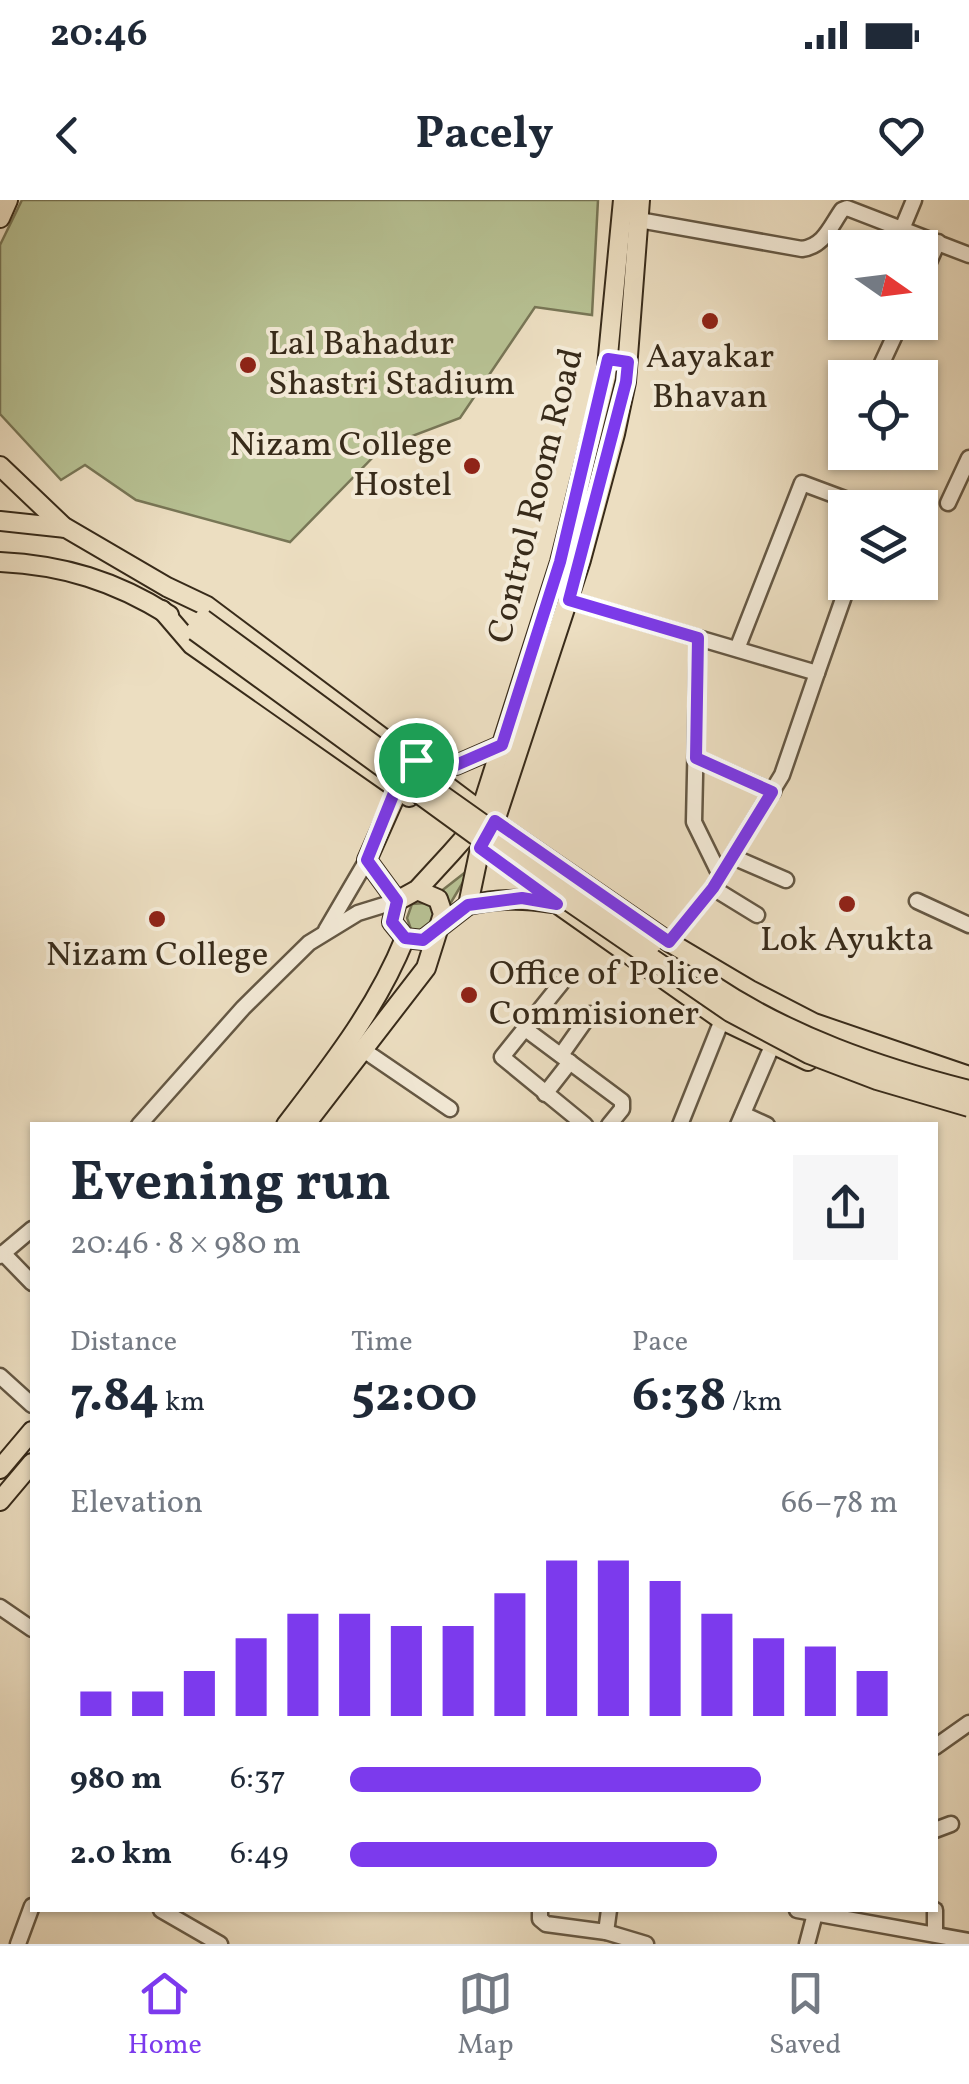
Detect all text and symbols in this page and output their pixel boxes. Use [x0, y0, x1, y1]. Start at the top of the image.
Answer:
text: 20:46 [50, 9, 148, 62]
text: Pacely [416, 104, 553, 167]
icon: back [40, 108, 95, 163]
icon: heart [874, 108, 929, 163]
north arrow [828, 230, 938, 340]
map controls [828, 230, 938, 600]
marker: Aayakar Bhavan [699, 310, 721, 332]
place label: Lal Bahadur Shastri Stadium [268, 321, 515, 409]
place label: Aayakar Bhavan [646, 334, 774, 422]
street label: Control Room Road [477, 343, 597, 649]
marker: Lal Bahadur Shastri Stadium [237, 354, 259, 376]
button: locate [828, 360, 938, 470]
place label: Nizam College Hostel [229, 422, 452, 510]
marker: Nizam College Hostel [461, 455, 483, 477]
button: layers [828, 490, 938, 600]
pin [374, 718, 459, 803]
icon: arrive [389, 733, 444, 788]
marker: Lok Ayukta [836, 893, 858, 915]
marker: Nizam College [146, 908, 168, 930]
place label: Lok Ayukta [760, 917, 934, 965]
place label: Nizam College [46, 932, 268, 980]
place label: Office of Police Commisioner [489, 951, 719, 1039]
marker: Office of Police Commisioner [458, 984, 480, 1006]
text: Evening run [70, 1147, 391, 1223]
button: share [793, 1155, 898, 1260]
text: 20:46 · 8 × 980 m [70, 1223, 301, 1267]
text: Distance [70, 1323, 177, 1362]
text: Time [351, 1323, 412, 1362]
text: Pace [632, 1323, 688, 1362]
text: 7.84 [70, 1362, 159, 1432]
text: 52:00 [351, 1362, 477, 1432]
text: 6:38 [632, 1362, 726, 1432]
text: km [159, 1383, 205, 1422]
text: /km [726, 1383, 782, 1422]
text: Elevation [70, 1482, 203, 1526]
text: 66–78 m [781, 1482, 898, 1526]
text: 980 m [70, 1758, 162, 1802]
text: 6:37 [230, 1758, 286, 1802]
text: 2.0 km [70, 1833, 172, 1877]
text: 6:49 [230, 1833, 289, 1877]
tab: Home [128, 1966, 202, 2065]
tab: Map [457, 1966, 513, 2065]
tab: Saved [769, 1966, 841, 2065]

